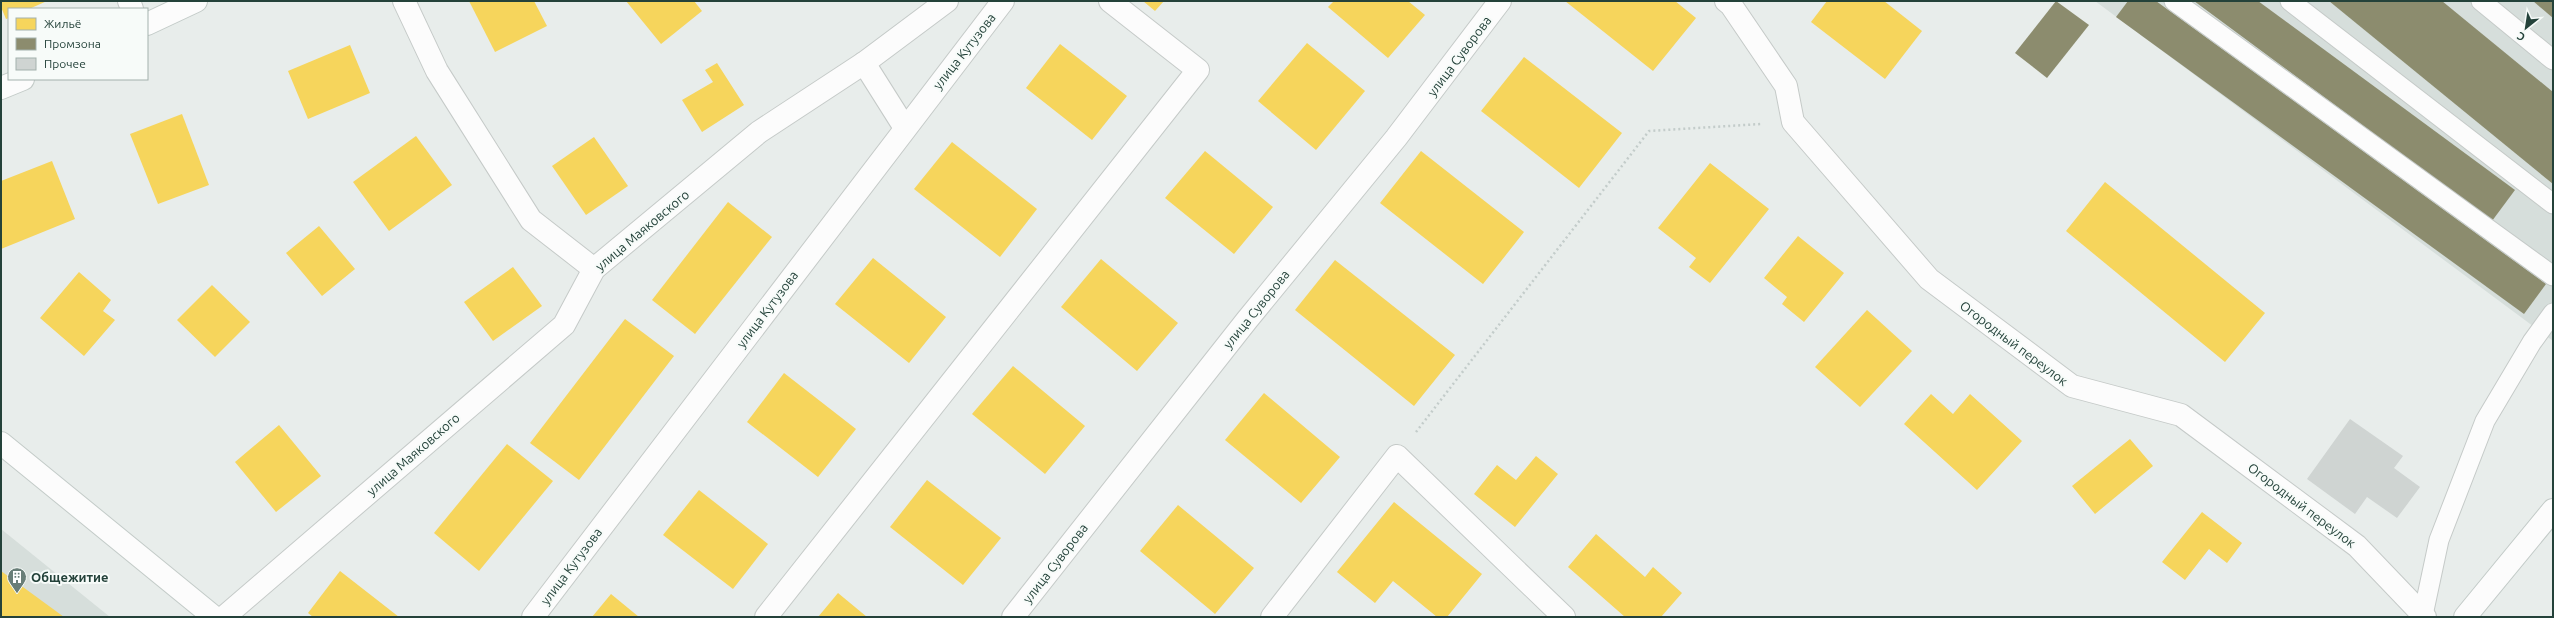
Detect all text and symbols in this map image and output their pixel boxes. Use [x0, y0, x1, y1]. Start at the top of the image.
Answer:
legend [8, 8, 148, 80]
north arrow [2506, 8, 2546, 48]
street label: улица Кутузова [930, 10, 998, 92]
street label: улица Суворова [1424, 13, 1494, 99]
text: Жильё [44, 17, 81, 30]
text: С [2515, 30, 2527, 44]
text: Промзона [44, 37, 101, 50]
text: Прочее [44, 57, 86, 70]
street label: улица Маяковского [592, 187, 692, 273]
street label: улица Суворова [1220, 267, 1292, 351]
street label: улица Кутузова [734, 268, 800, 350]
street label: Огородный переулок [1957, 298, 2071, 388]
street label: улица Маяковского [364, 410, 462, 498]
street label: Огородный переулок [2245, 460, 2359, 550]
street label: улица Суворова [1020, 521, 1090, 605]
street label: улица Кутузова [538, 525, 604, 607]
building icon: Общежитие [6, 566, 28, 594]
place label: Общежитие [31, 570, 109, 584]

